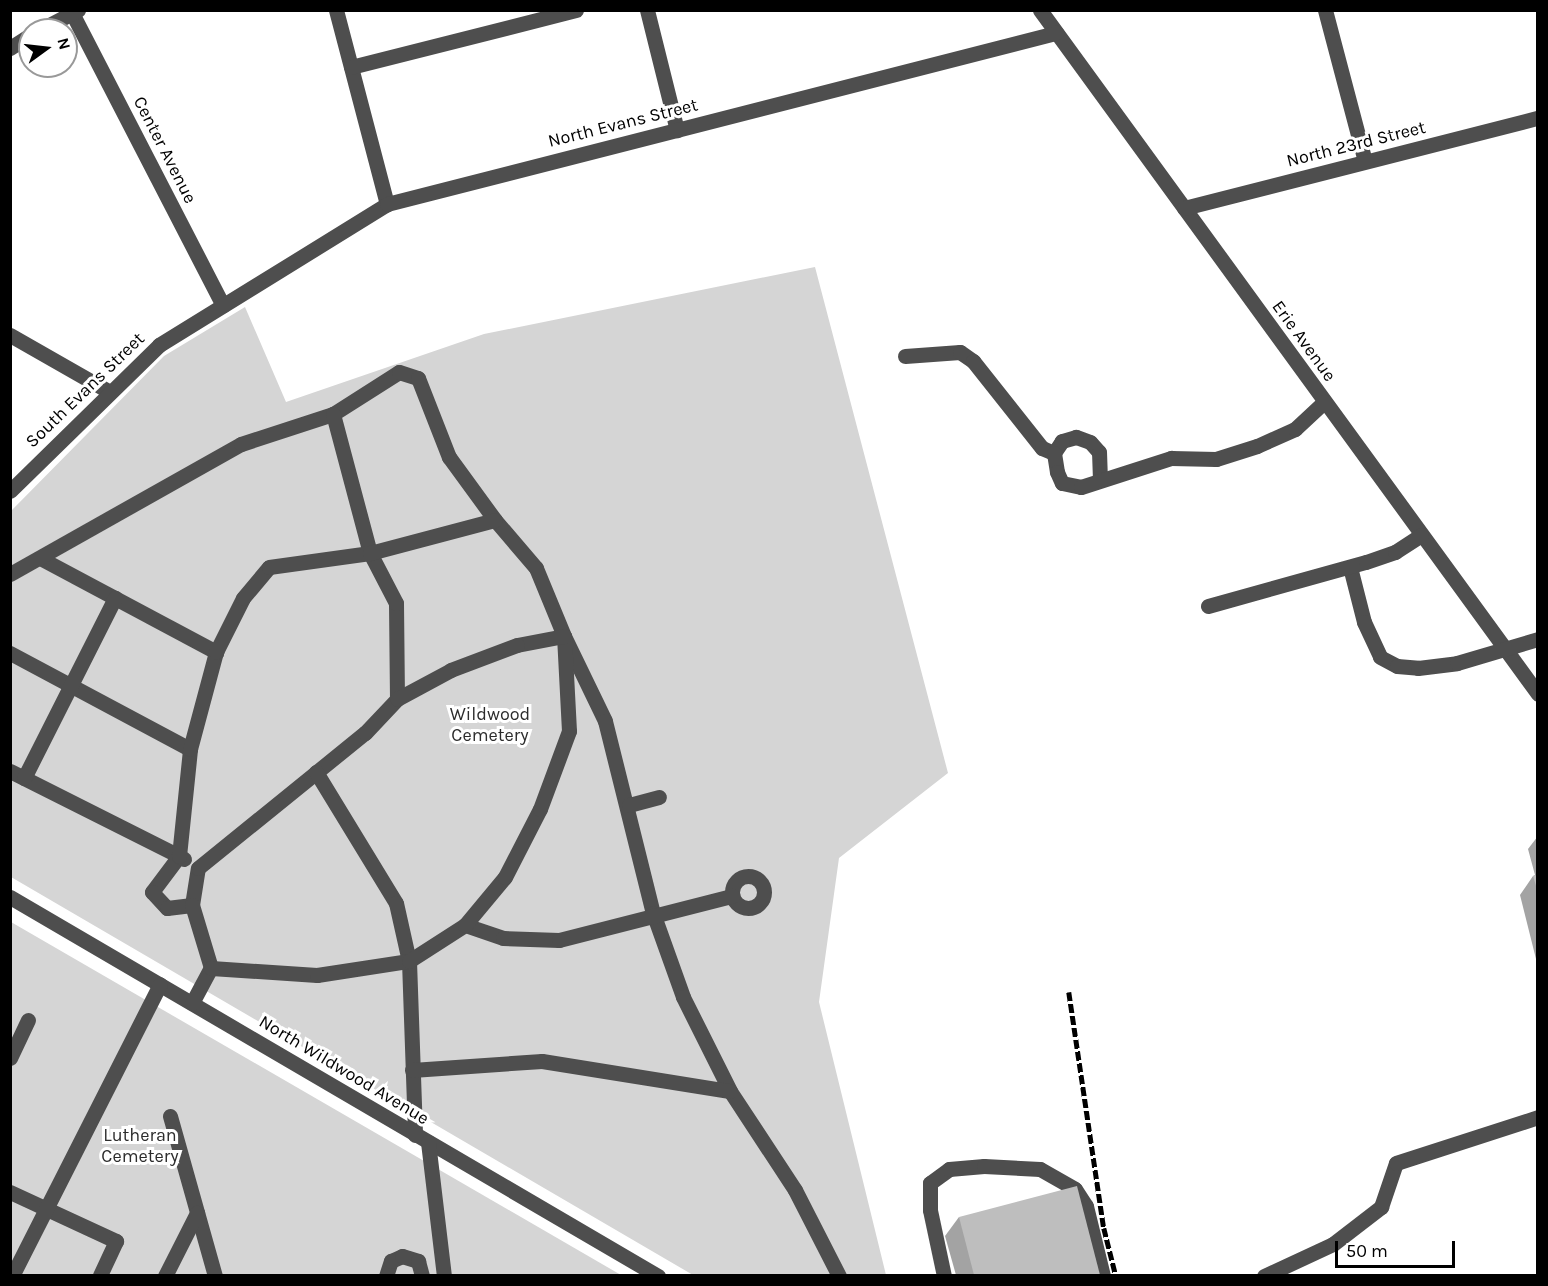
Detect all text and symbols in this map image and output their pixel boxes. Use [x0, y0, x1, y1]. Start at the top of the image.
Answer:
north arrow [18, 18, 78, 78]
text: N [53, 36, 75, 52]
street label: Center Avenue [129, 93, 201, 207]
street label: North Evans Street [546, 94, 700, 152]
street label: North 23rd Street [1284, 116, 1428, 172]
street label: Erie Avenue [1267, 296, 1341, 386]
street label: South Evans Street [21, 328, 149, 452]
park label: Wildwood Cemetery [450, 704, 530, 746]
street label: North Wildwood Avenue [255, 1011, 433, 1129]
park label: Lutheran Cemetery [101, 1125, 179, 1168]
scale bar [1338, 1229, 1458, 1267]
text: 50 m [1346, 1240, 1388, 1262]

